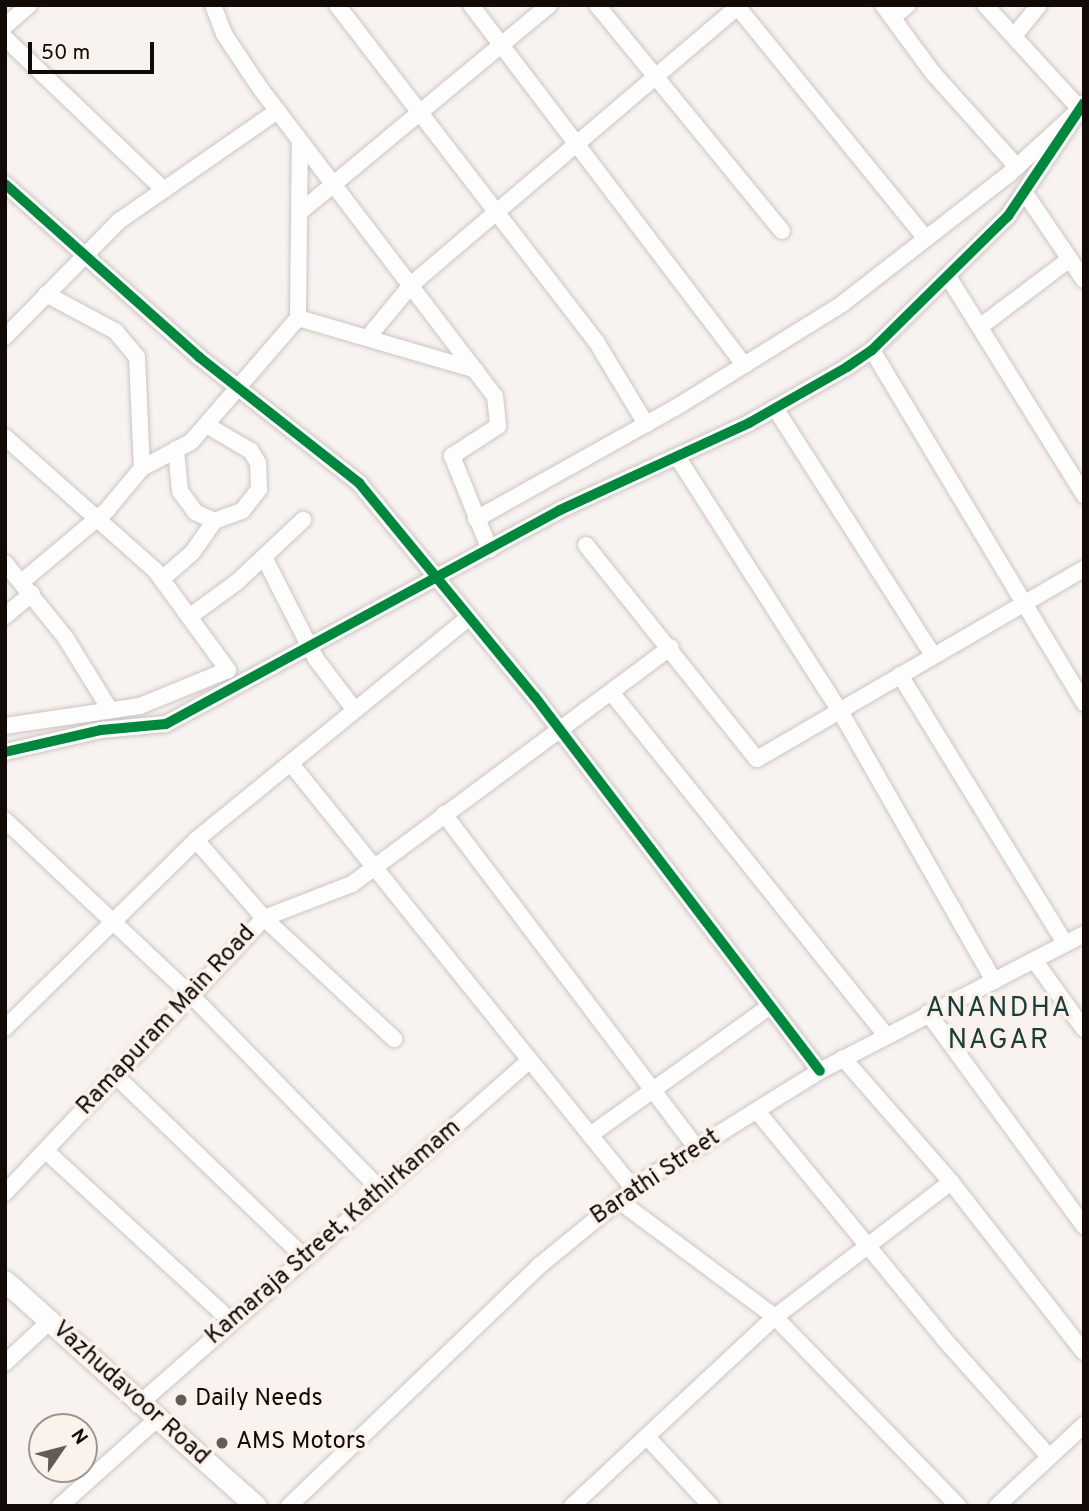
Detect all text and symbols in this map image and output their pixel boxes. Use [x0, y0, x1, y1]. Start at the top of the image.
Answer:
scale bar [32, 28, 158, 72]
text: 50 m [41, 40, 90, 67]
street label: Ramapuram Main Road [72, 920, 262, 1122]
district label: ANANDHA NAGAR [926, 992, 1072, 1058]
street label: Kamaraja Street, Kathirkamam [200, 1114, 468, 1352]
street label: Barathi Street [586, 1124, 726, 1232]
street label: Vazhudavoor Road [46, 1316, 214, 1472]
place label: Daily Needs [195, 1386, 323, 1414]
marker: Daily Needs [173, 1392, 189, 1408]
north arrow [28, 1413, 98, 1483]
text: N [65, 1425, 92, 1450]
place label: AMS Motors [236, 1429, 366, 1457]
marker: AMS Motors [214, 1435, 230, 1451]

